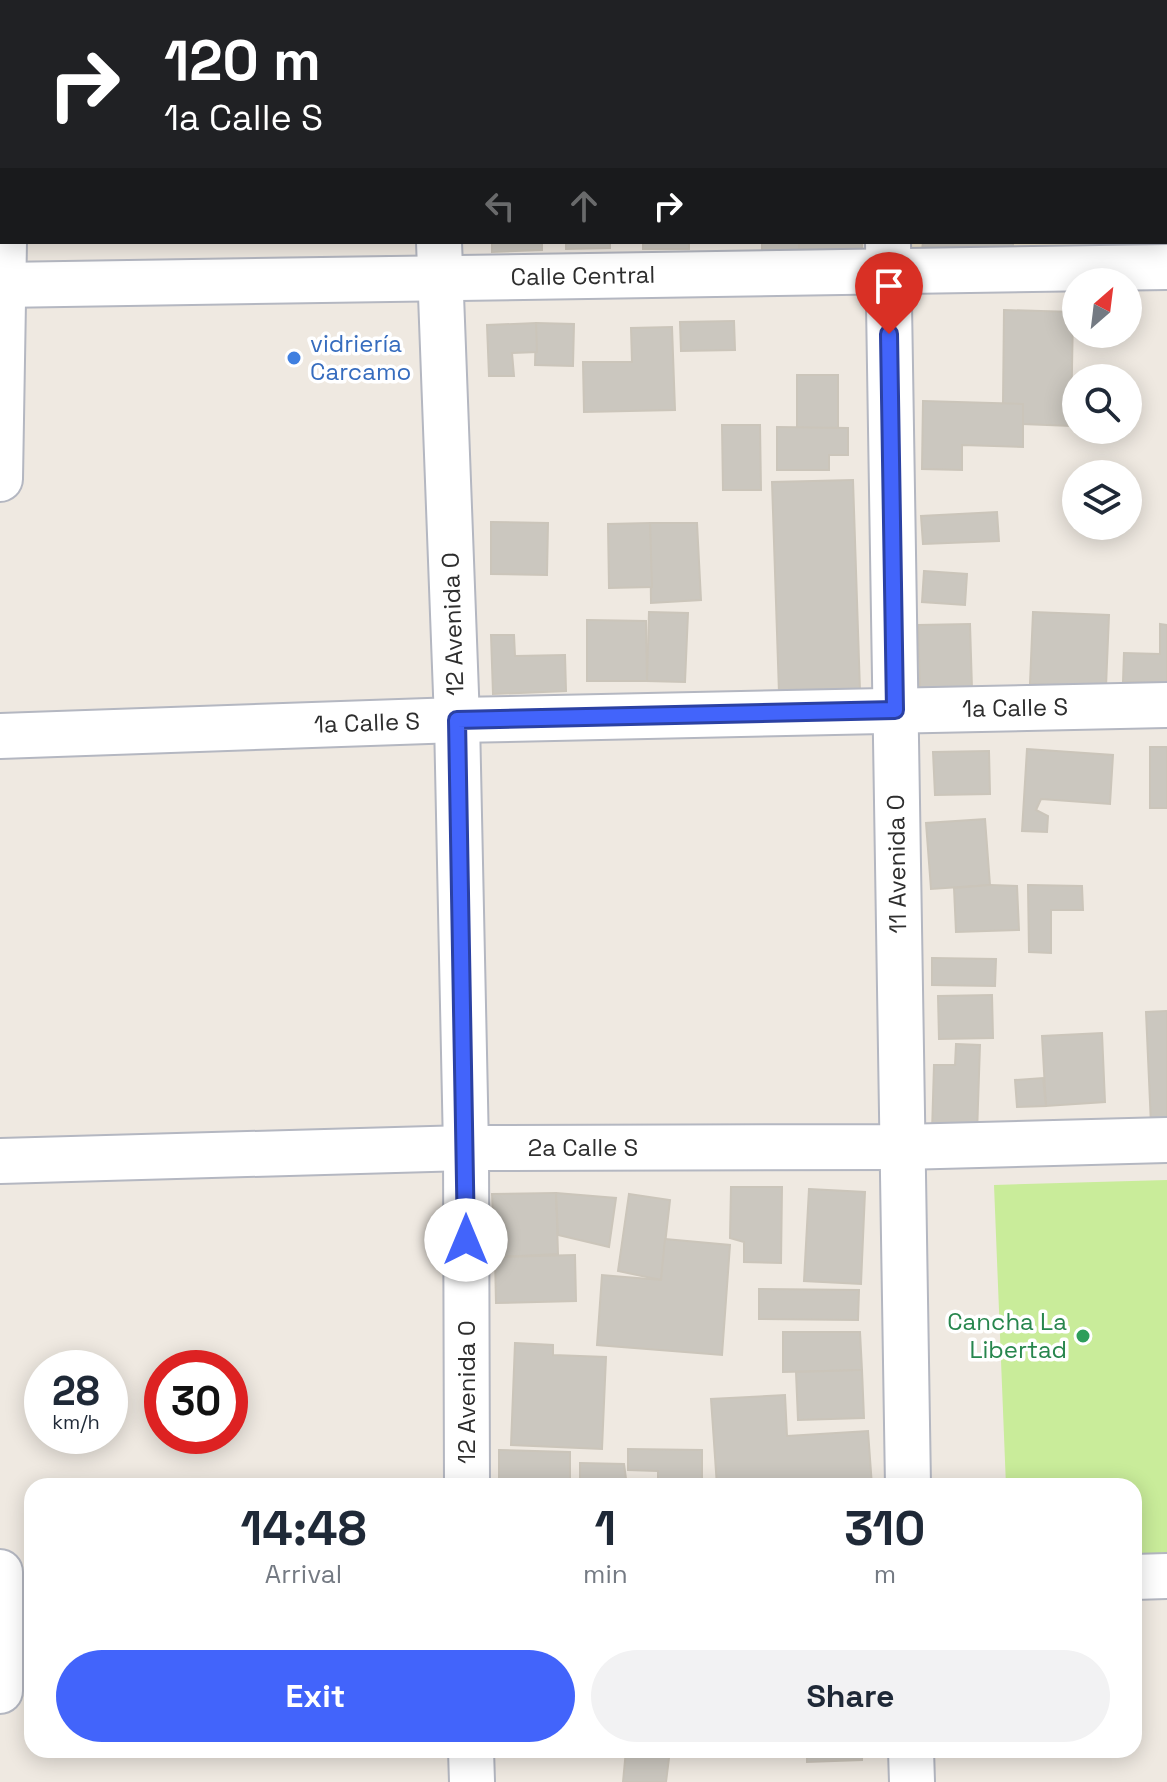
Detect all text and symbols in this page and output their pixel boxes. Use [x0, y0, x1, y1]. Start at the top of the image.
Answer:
text: 120 m [164, 25, 321, 96]
icon: right [32, 32, 136, 136]
text: 1a Calle S [164, 95, 323, 141]
icon: left [478, 184, 522, 228]
icon: ahead [562, 184, 606, 228]
icon: right [646, 184, 690, 228]
pin [855, 252, 923, 334]
street label: Calle Central [510, 259, 656, 292]
icon: arrive [867, 264, 911, 308]
north arrow [1062, 268, 1142, 348]
map controls [1062, 268, 1142, 540]
place label: vidriería Carcamo [310, 328, 411, 387]
marker: vidriería Carcamo [285, 349, 303, 367]
button: search [1062, 364, 1142, 444]
button: layers [1062, 460, 1142, 540]
street label: 12 Avenida O [435, 552, 470, 696]
street label: 1a Calle S [962, 691, 1068, 724]
street label: 1a Calle S [313, 705, 421, 740]
street label: 11 Avenida O [880, 794, 913, 934]
street label: 2a Calle S [528, 1132, 638, 1163]
position arrow [424, 1198, 508, 1282]
place label: Cancha La Libertad [947, 1306, 1067, 1365]
street label: 12 Avenida O [451, 1320, 482, 1464]
marker: Cancha La Libertad [1074, 1327, 1092, 1345]
speed limit sign: 30 [144, 1350, 248, 1454]
text: 28 [52, 1366, 100, 1417]
text: km/h [52, 1409, 100, 1435]
text: 14:48 [241, 1498, 366, 1559]
text: 1 [595, 1498, 616, 1559]
text: 310 [844, 1498, 925, 1559]
text: Arrival [265, 1557, 342, 1591]
text: min [583, 1557, 628, 1591]
text: m [874, 1557, 896, 1591]
button: Exit [56, 1650, 575, 1742]
button: Share [591, 1650, 1110, 1742]

